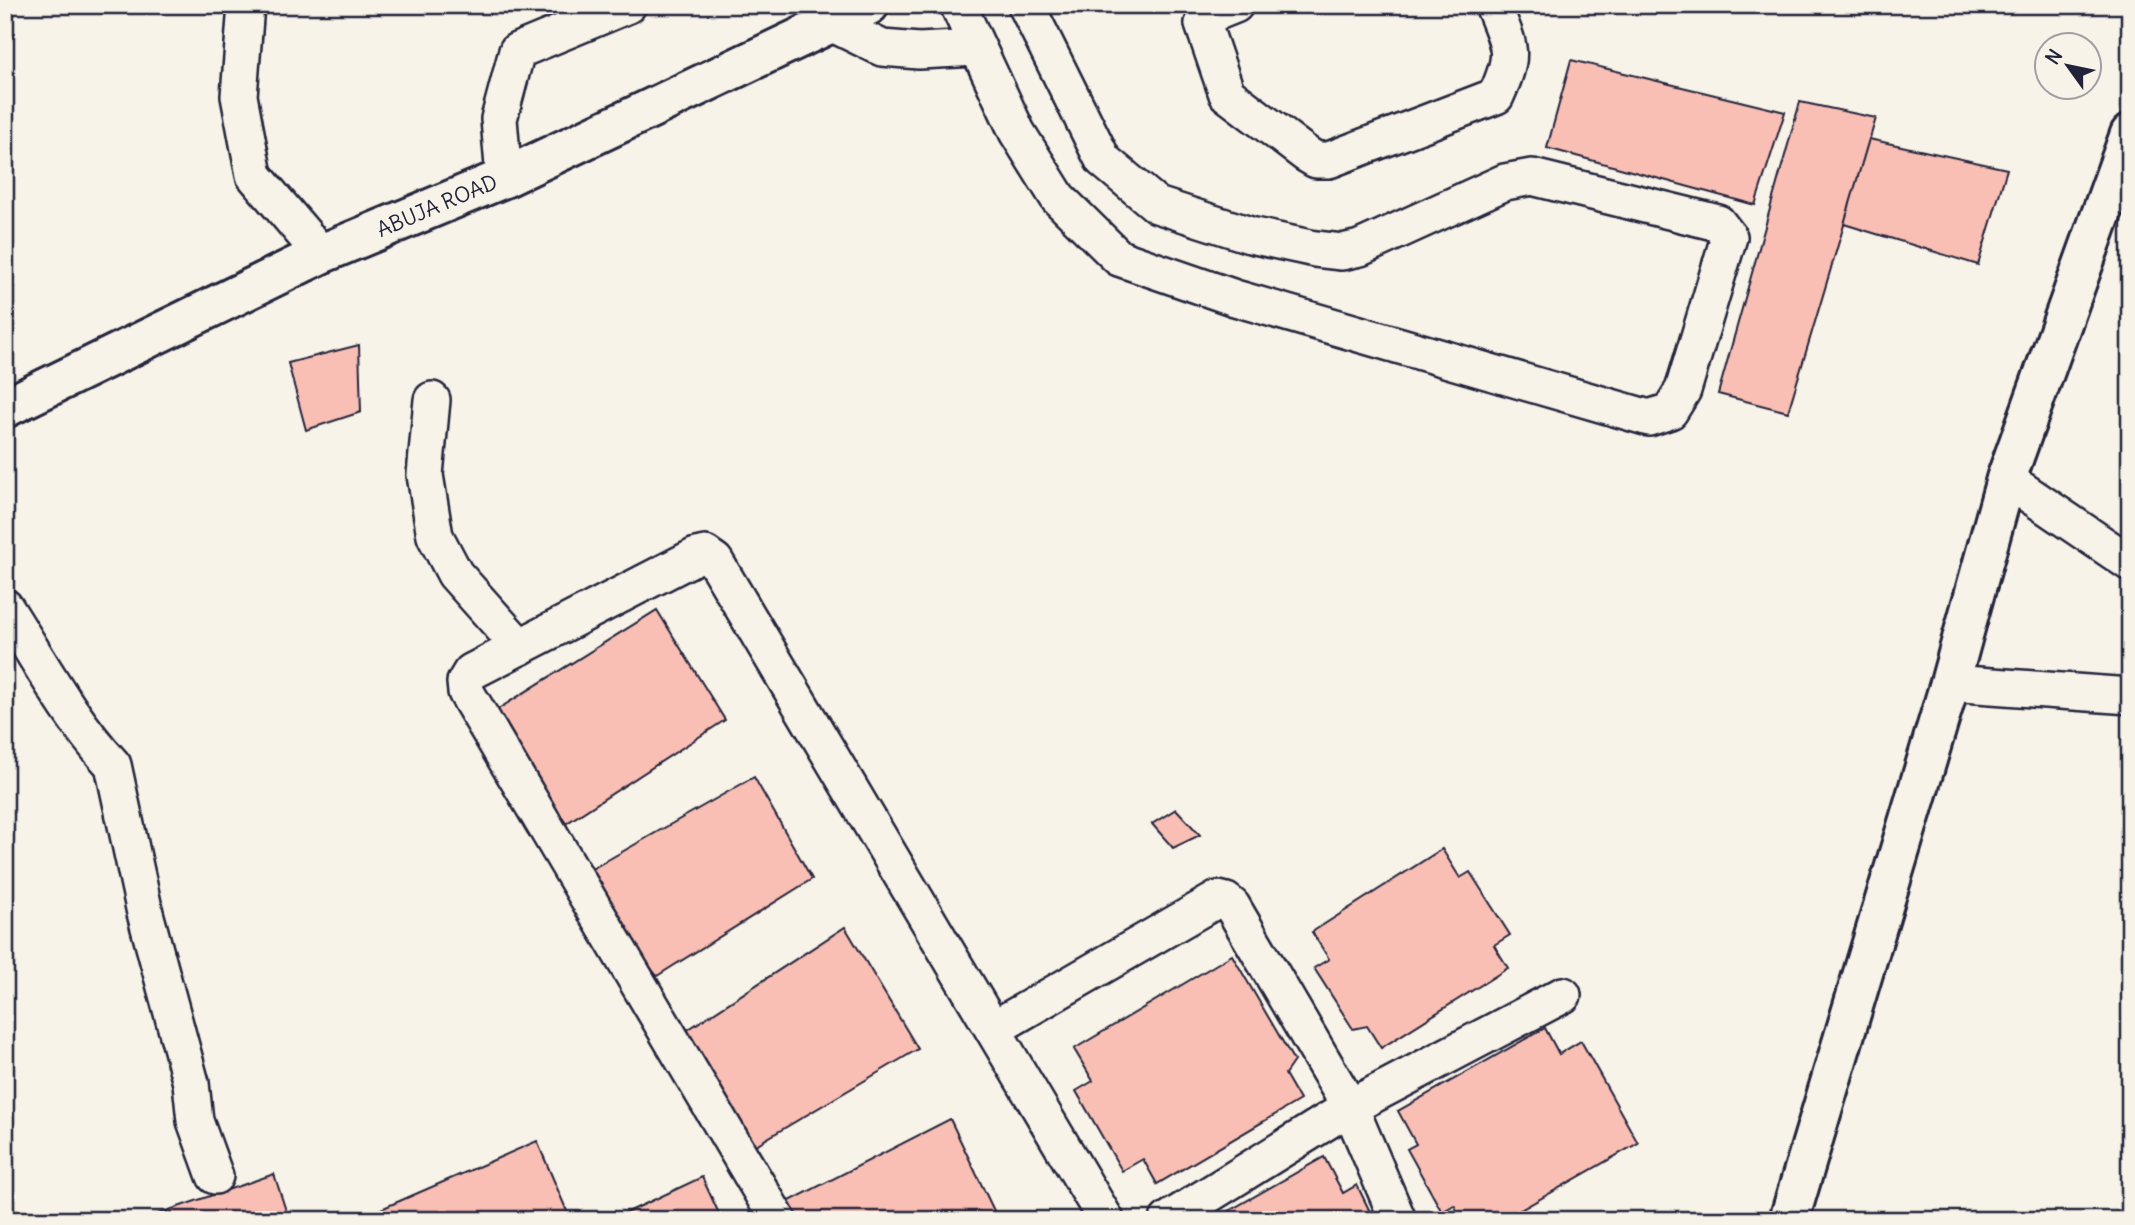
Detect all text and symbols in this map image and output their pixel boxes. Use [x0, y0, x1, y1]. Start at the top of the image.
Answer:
north arrow [2034, 32, 2104, 102]
text: N [2040, 45, 2067, 69]
street label: ABUJA ROAD [372, 168, 501, 243]

